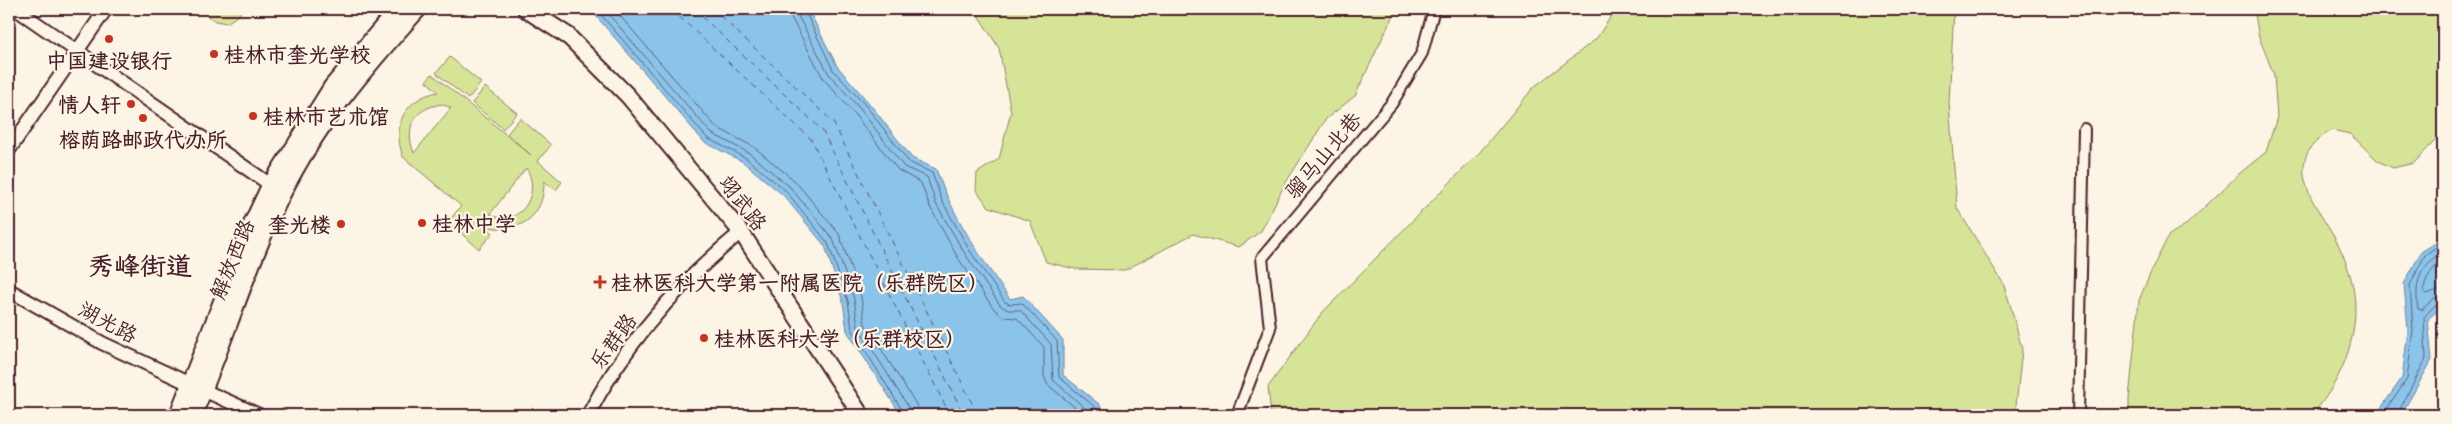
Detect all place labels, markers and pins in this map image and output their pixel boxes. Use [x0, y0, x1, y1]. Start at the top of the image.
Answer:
marker: 中国建设银行 [103, 33, 115, 45]
place label: 桂林市奎光学校 [224, 42, 371, 67]
place label: 中国建设银行 [46, 48, 172, 73]
marker: 桂林市奎光学校 [208, 48, 220, 60]
place label: 情人轩 [58, 92, 121, 117]
marker: 情人轩 [125, 98, 137, 110]
place label: 桂林市艺术馆 [263, 104, 389, 129]
marker: 桂林市艺术馆 [247, 110, 259, 122]
marker: 榕荫路邮政代办所 [137, 112, 149, 124]
place label: 榕荫路邮政代办所 [59, 127, 227, 152]
place label: 桂林中学 [432, 211, 516, 236]
place label: 奎光楼 [268, 212, 331, 237]
marker: 桂林中学 [416, 217, 428, 229]
marker: 奎光楼 [335, 218, 347, 230]
place label: 桂林医科大学第一附属医院（乐群院区） [611, 270, 989, 295]
marker: 桂林医科大学第一附属医院（乐群院区） [593, 275, 607, 289]
place label: 桂林医科大学（乐群校区） [714, 326, 966, 351]
marker: 桂林医科大学（乐群校区） [698, 332, 710, 344]

